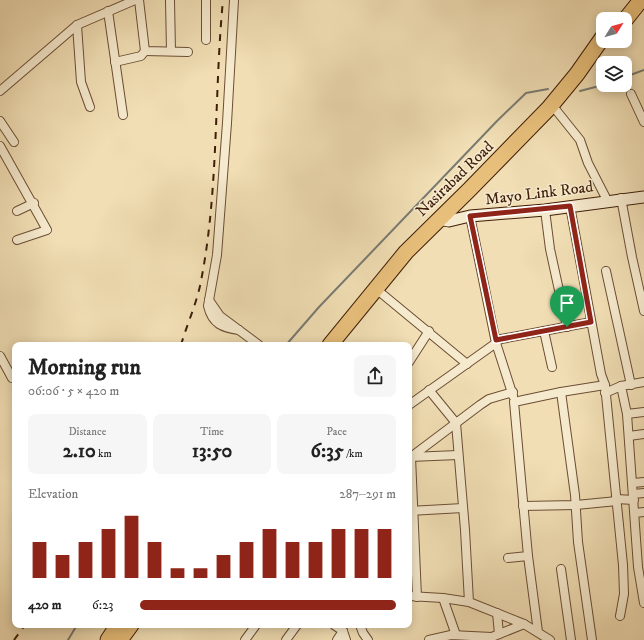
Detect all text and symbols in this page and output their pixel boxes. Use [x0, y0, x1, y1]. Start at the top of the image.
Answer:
north arrow [596, 12, 632, 48]
map controls [596, 12, 632, 92]
button: layers [596, 56, 632, 92]
street label: Nasirabad Road [412, 137, 498, 221]
street label: Mayo Link Road [484, 176, 594, 210]
pin [550, 286, 584, 327]
icon: arrive [556, 292, 578, 314]
text: Morning run [28, 354, 141, 381]
button: share [354, 355, 396, 397]
text: 06:06 · 5 × 420 m [28, 383, 119, 399]
text: Distance [68, 425, 106, 439]
text: Time [200, 425, 224, 439]
text: Pace [326, 425, 347, 439]
text: 2.10 [63, 439, 96, 464]
text: 13:50 [192, 439, 232, 464]
text: 6:35 [311, 439, 344, 464]
text: km [96, 447, 112, 461]
text: /km [344, 447, 363, 461]
text: Elevation [28, 486, 78, 502]
text: 287–291 m [339, 486, 396, 502]
text: 420 m [28, 597, 61, 613]
text: 6:23 [92, 597, 113, 613]

